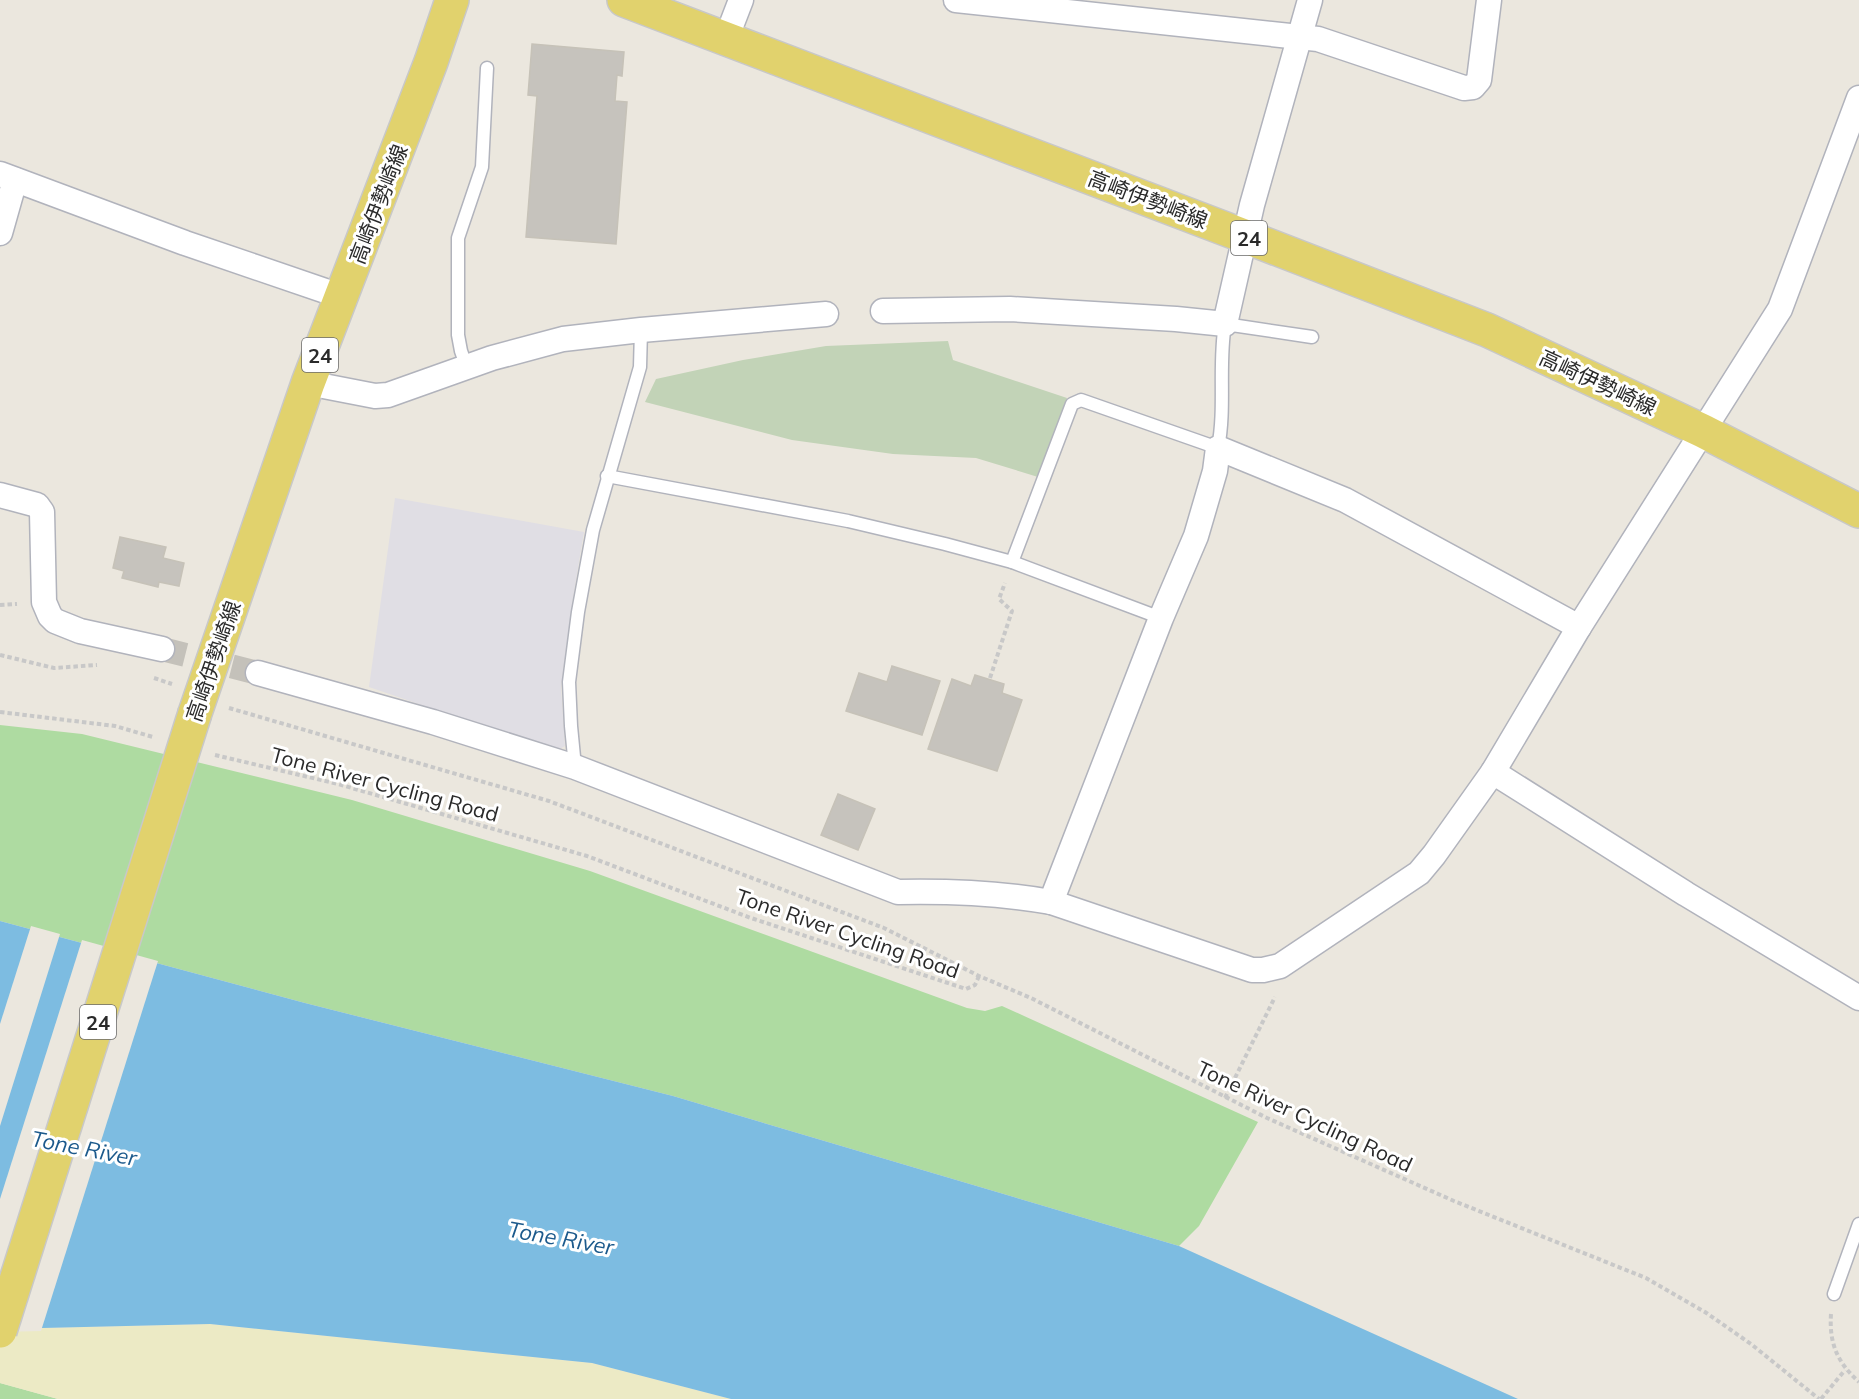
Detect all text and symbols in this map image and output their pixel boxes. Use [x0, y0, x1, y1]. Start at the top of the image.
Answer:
street label: 高崎伊勢崎線 [343, 141, 413, 267]
street label: 高崎伊勢崎線 [1085, 164, 1211, 234]
road number: 24 [1231, 221, 1267, 255]
road number: 24 [302, 338, 338, 372]
street label: 高崎伊勢崎線 [1535, 344, 1661, 420]
street label: 高崎伊勢崎線 [180, 597, 246, 725]
street label: Tone River Cycling Road [268, 741, 502, 827]
street label: Tone River Cycling Road [733, 883, 963, 983]
road number: 24 [80, 1005, 116, 1039]
street label: Tone River Cycling Road [1193, 1055, 1417, 1177]
water label: Tone River [29, 1124, 140, 1172]
water label: Tone River [506, 1215, 617, 1261]

